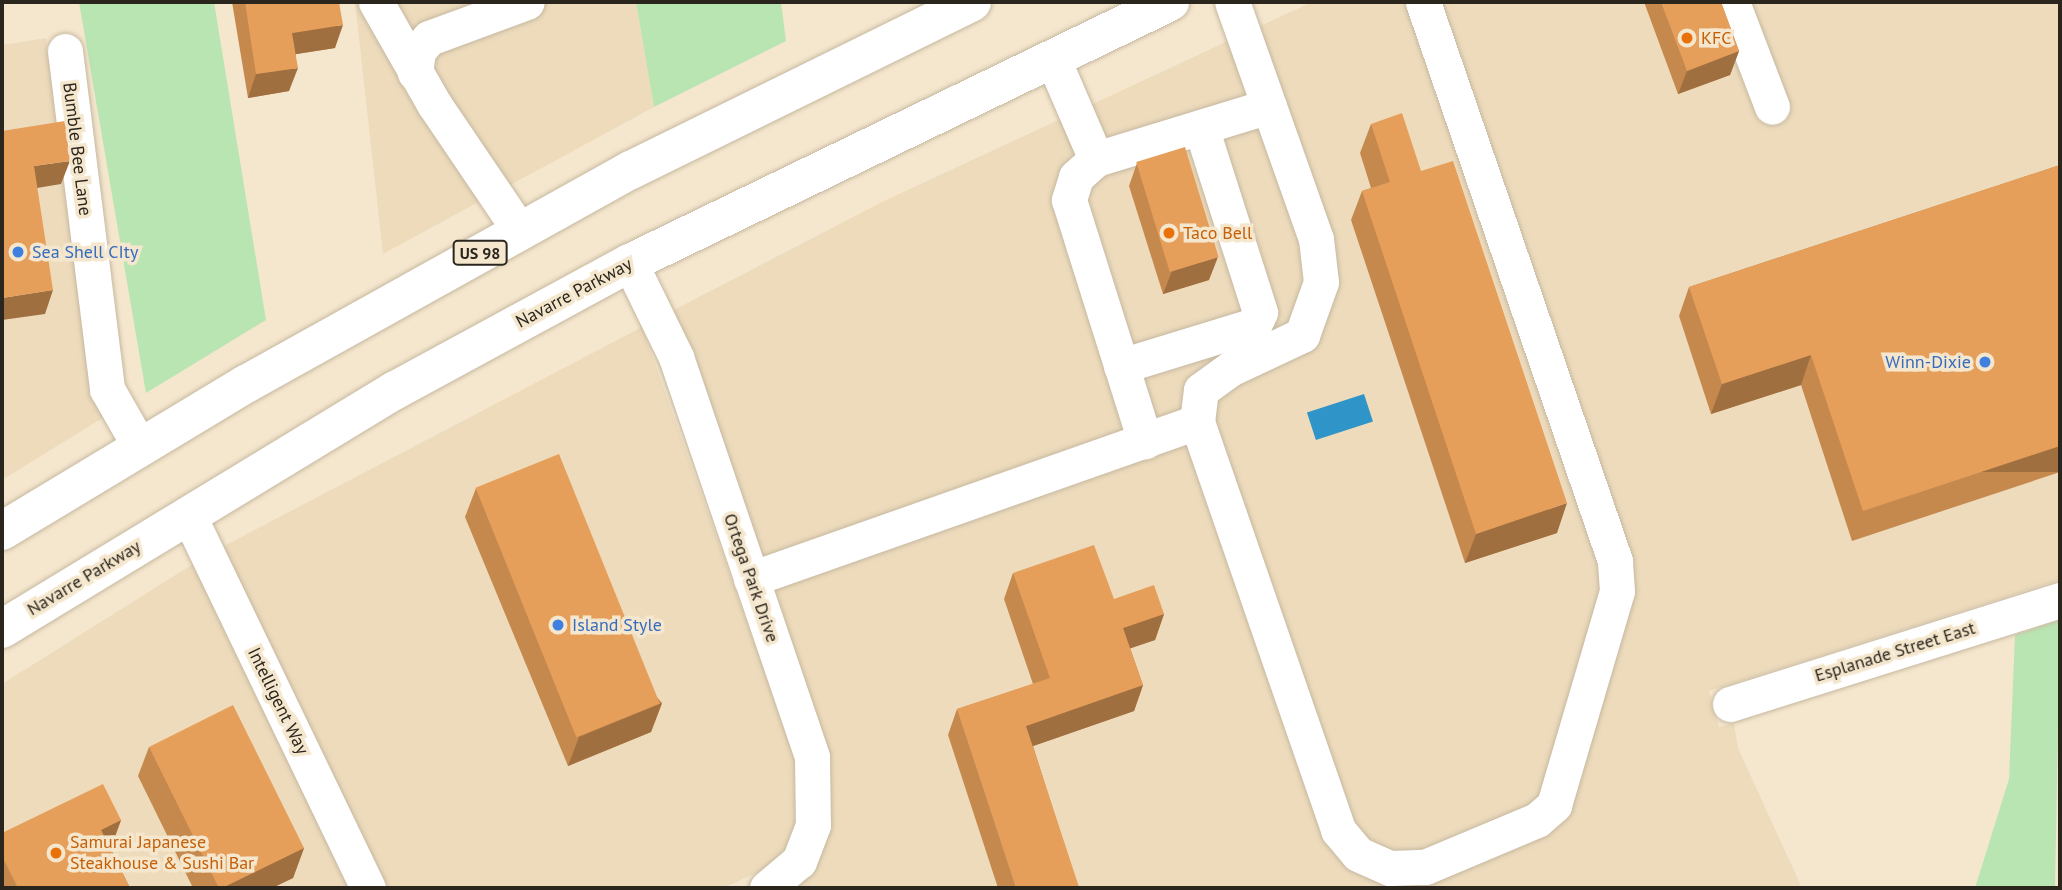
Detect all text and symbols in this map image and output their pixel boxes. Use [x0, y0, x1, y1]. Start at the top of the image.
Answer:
place label: KFC [1701, 27, 1732, 49]
marker: KFC [1679, 30, 1695, 46]
street label: Bumble Bee Lane [58, 81, 96, 217]
place label: Taco Bell [1183, 222, 1252, 244]
marker: Taco Bell [1161, 225, 1177, 241]
place label: Sea Shell CIty [32, 241, 138, 263]
road number: US 98 [452, 241, 508, 266]
marker: Sea Shell CIty [10, 244, 26, 260]
street label: Navarre Parkway [512, 253, 636, 333]
place label: Winn-Dixie [1885, 351, 1971, 373]
marker: Winn-Dixie [1977, 354, 1993, 370]
street label: Ortega Park Drive [719, 510, 783, 646]
street label: Navarre Parkway [23, 536, 145, 620]
place label: Island Style [572, 614, 662, 636]
marker: Island Style [550, 617, 566, 633]
street label: Esplanade Street East [1812, 617, 1978, 687]
street label: Intelligent Way [243, 644, 313, 758]
place label: Samurai Japanese Steakhouse & Sushi Bar [70, 832, 254, 874]
marker: Samurai Japanese Steakhouse & Sushi Bar [48, 845, 64, 861]

